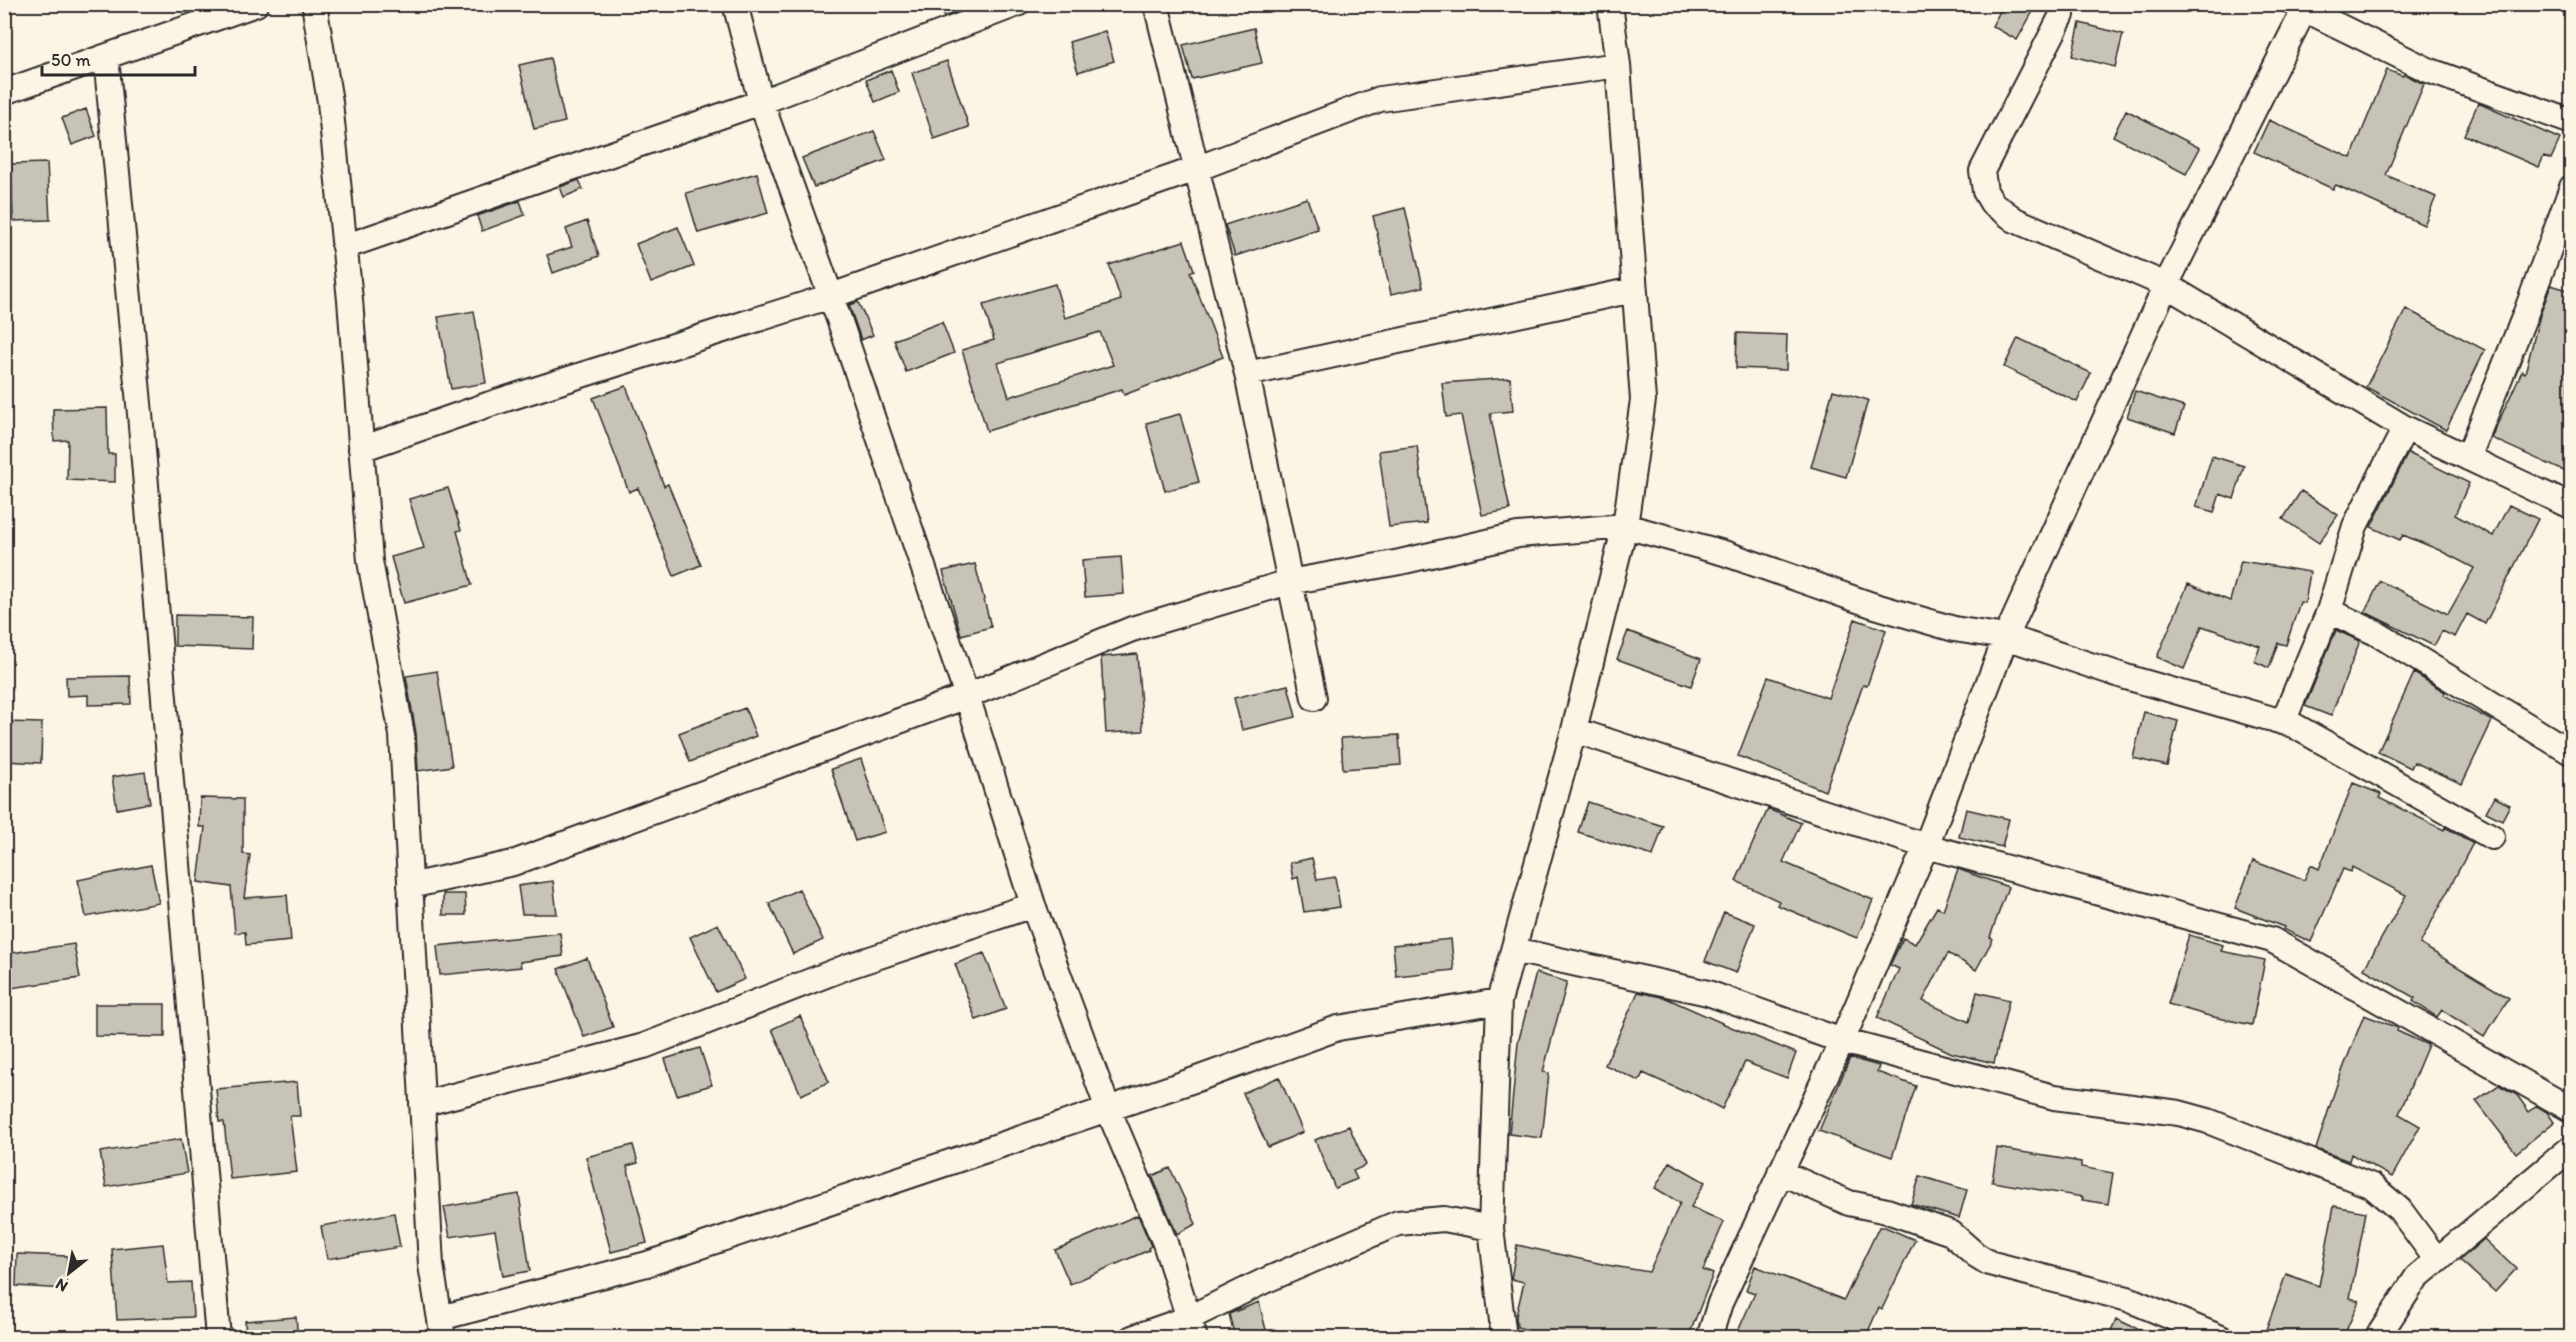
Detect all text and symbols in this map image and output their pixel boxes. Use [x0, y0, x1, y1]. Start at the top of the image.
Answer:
scale bar [42, 39, 195, 77]
text: 50 m [51, 49, 91, 71]
north arrow [39, 1243, 99, 1303]
text: N [52, 1275, 71, 1296]

